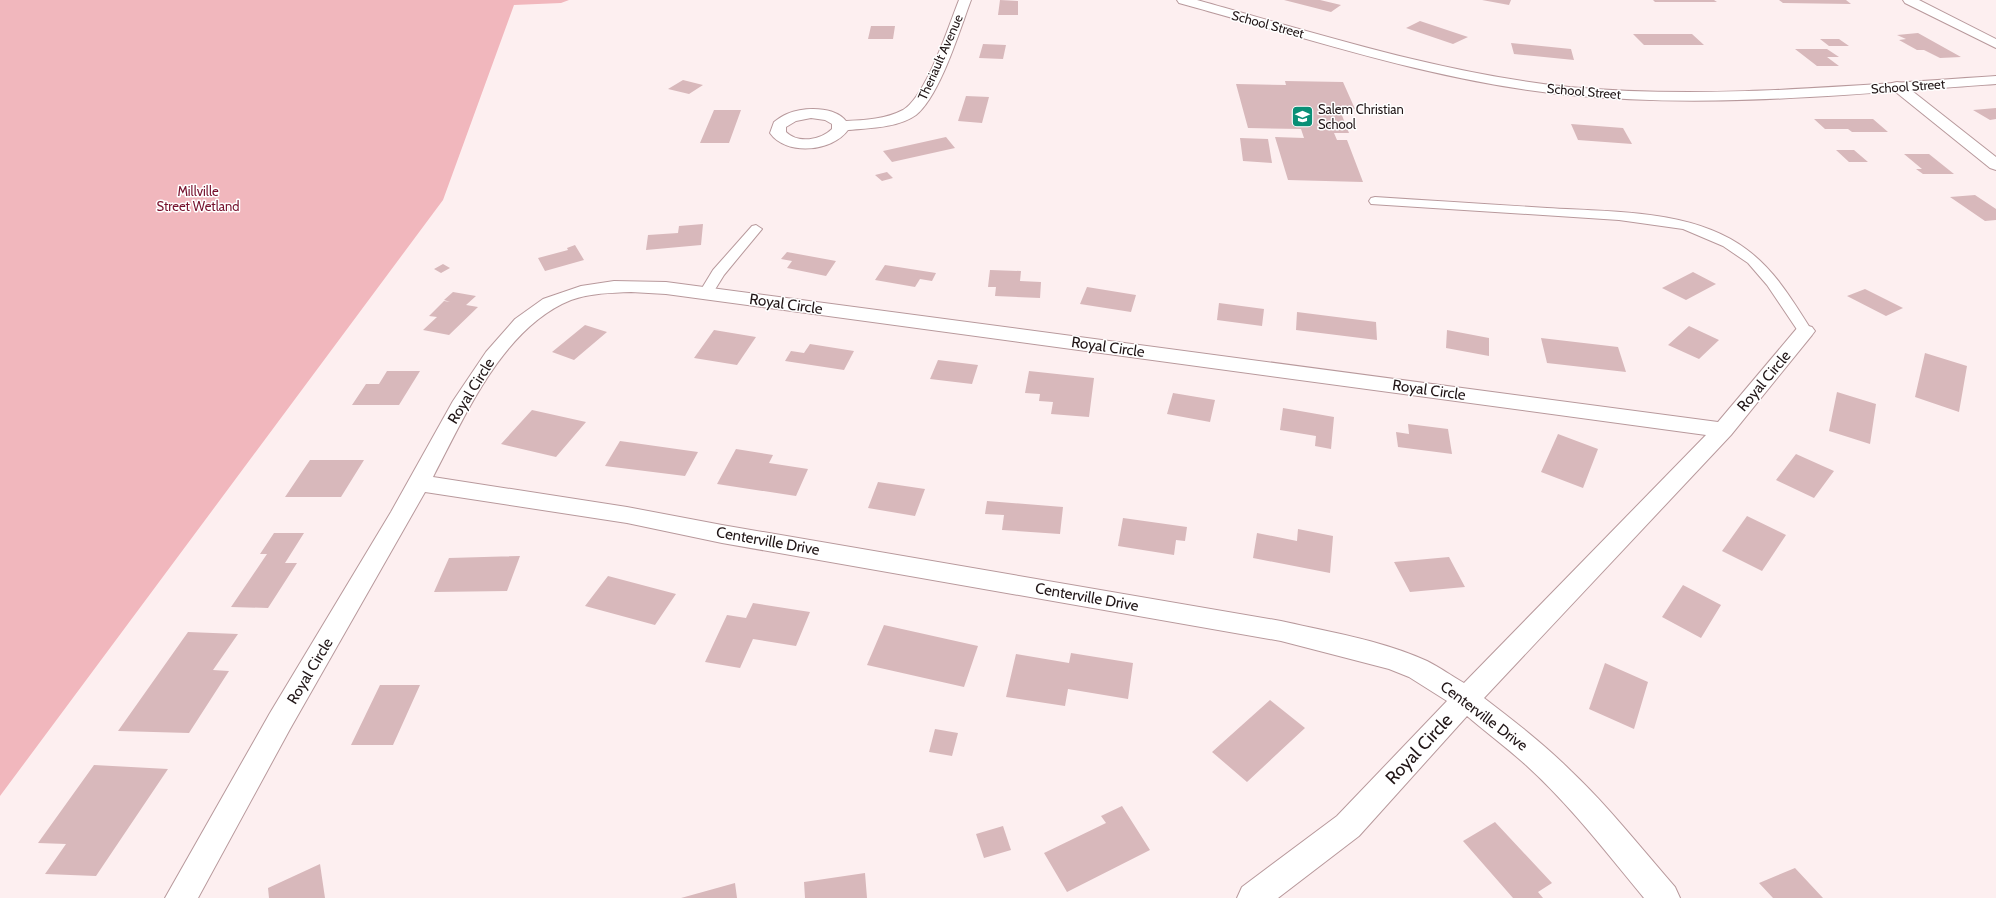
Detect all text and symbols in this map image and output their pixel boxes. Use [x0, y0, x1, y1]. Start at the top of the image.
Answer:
street label: School Street [1230, 7, 1307, 41]
street label: Theriault Avenue [914, 11, 966, 102]
street label: School Street [1870, 75, 1946, 97]
street label: School Street [1546, 80, 1622, 102]
place label: Salem Christian School [1318, 101, 1404, 132]
school or university icon: Salem Christian School [1290, 103, 1316, 129]
park label: Millville Street Wetland [157, 183, 239, 214]
street label: Royal Circle [748, 290, 824, 318]
street label: Royal Circle [1070, 333, 1146, 361]
street label: Royal Circle [1733, 347, 1795, 415]
street label: Royal Circle [444, 355, 498, 427]
street label: Royal Circle [1391, 376, 1467, 404]
street label: Centerville Drive [715, 523, 821, 559]
street label: Centerville Drive [1034, 579, 1140, 615]
street label: Royal Circle [283, 634, 337, 707]
street label: Centerville Drive [1437, 677, 1531, 755]
street label: Royal Circle [1381, 709, 1457, 789]

